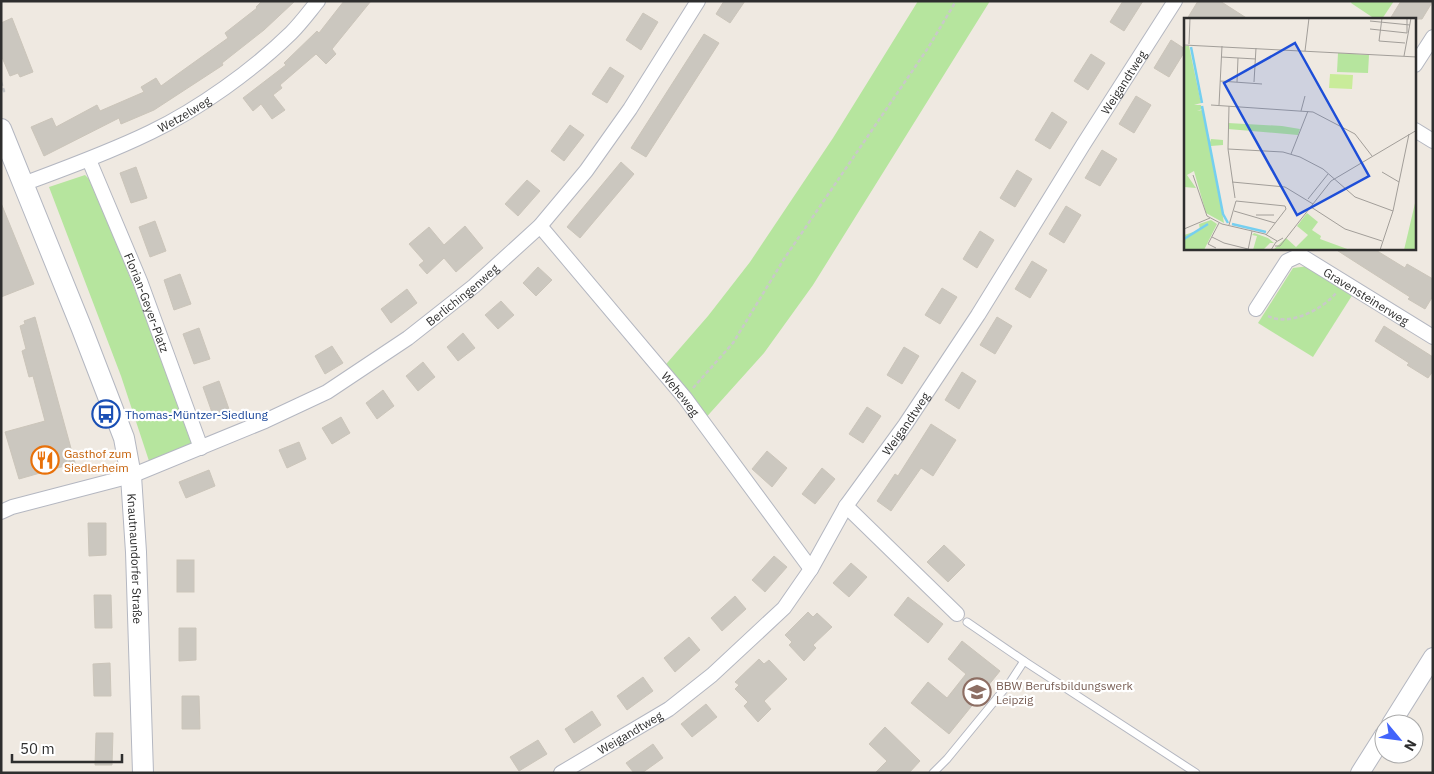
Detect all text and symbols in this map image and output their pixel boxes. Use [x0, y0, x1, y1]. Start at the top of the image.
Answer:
inset map [1184, 18, 1416, 250]
street label: Weigandtweg [1097, 47, 1150, 117]
street label: Wetzelweg [155, 92, 214, 135]
street label: Florian-Geyer-Platz [121, 250, 173, 355]
street label: Berlichingenweg [423, 260, 502, 329]
street label: Gravensteinerweg [1321, 264, 1413, 328]
street label: Weheweg [658, 369, 703, 419]
street label: Weigandtweg [878, 389, 933, 458]
bus stop icon: Thomas-Müntzer-Siedlung [91, 399, 121, 429]
place label: Thomas-Müntzer-Siedlung [125, 407, 269, 422]
restaurant icon: Gasthof zum Siedlerheim [30, 445, 60, 475]
place label: Gasthof zum Siedlerheim [64, 446, 132, 475]
street label: Knautnaundorfer Straße [125, 493, 146, 625]
school or university icon: BBW Berufsbildungswerk Leipzig [962, 677, 992, 707]
place label: BBW Berufsbildungswerk Leipzig [996, 678, 1134, 707]
street label: Weigandtweg [595, 707, 666, 757]
north arrow [1374, 714, 1424, 764]
scale bar [12, 732, 122, 764]
text: N [1400, 737, 1421, 754]
text: 50 m [20, 739, 55, 758]

